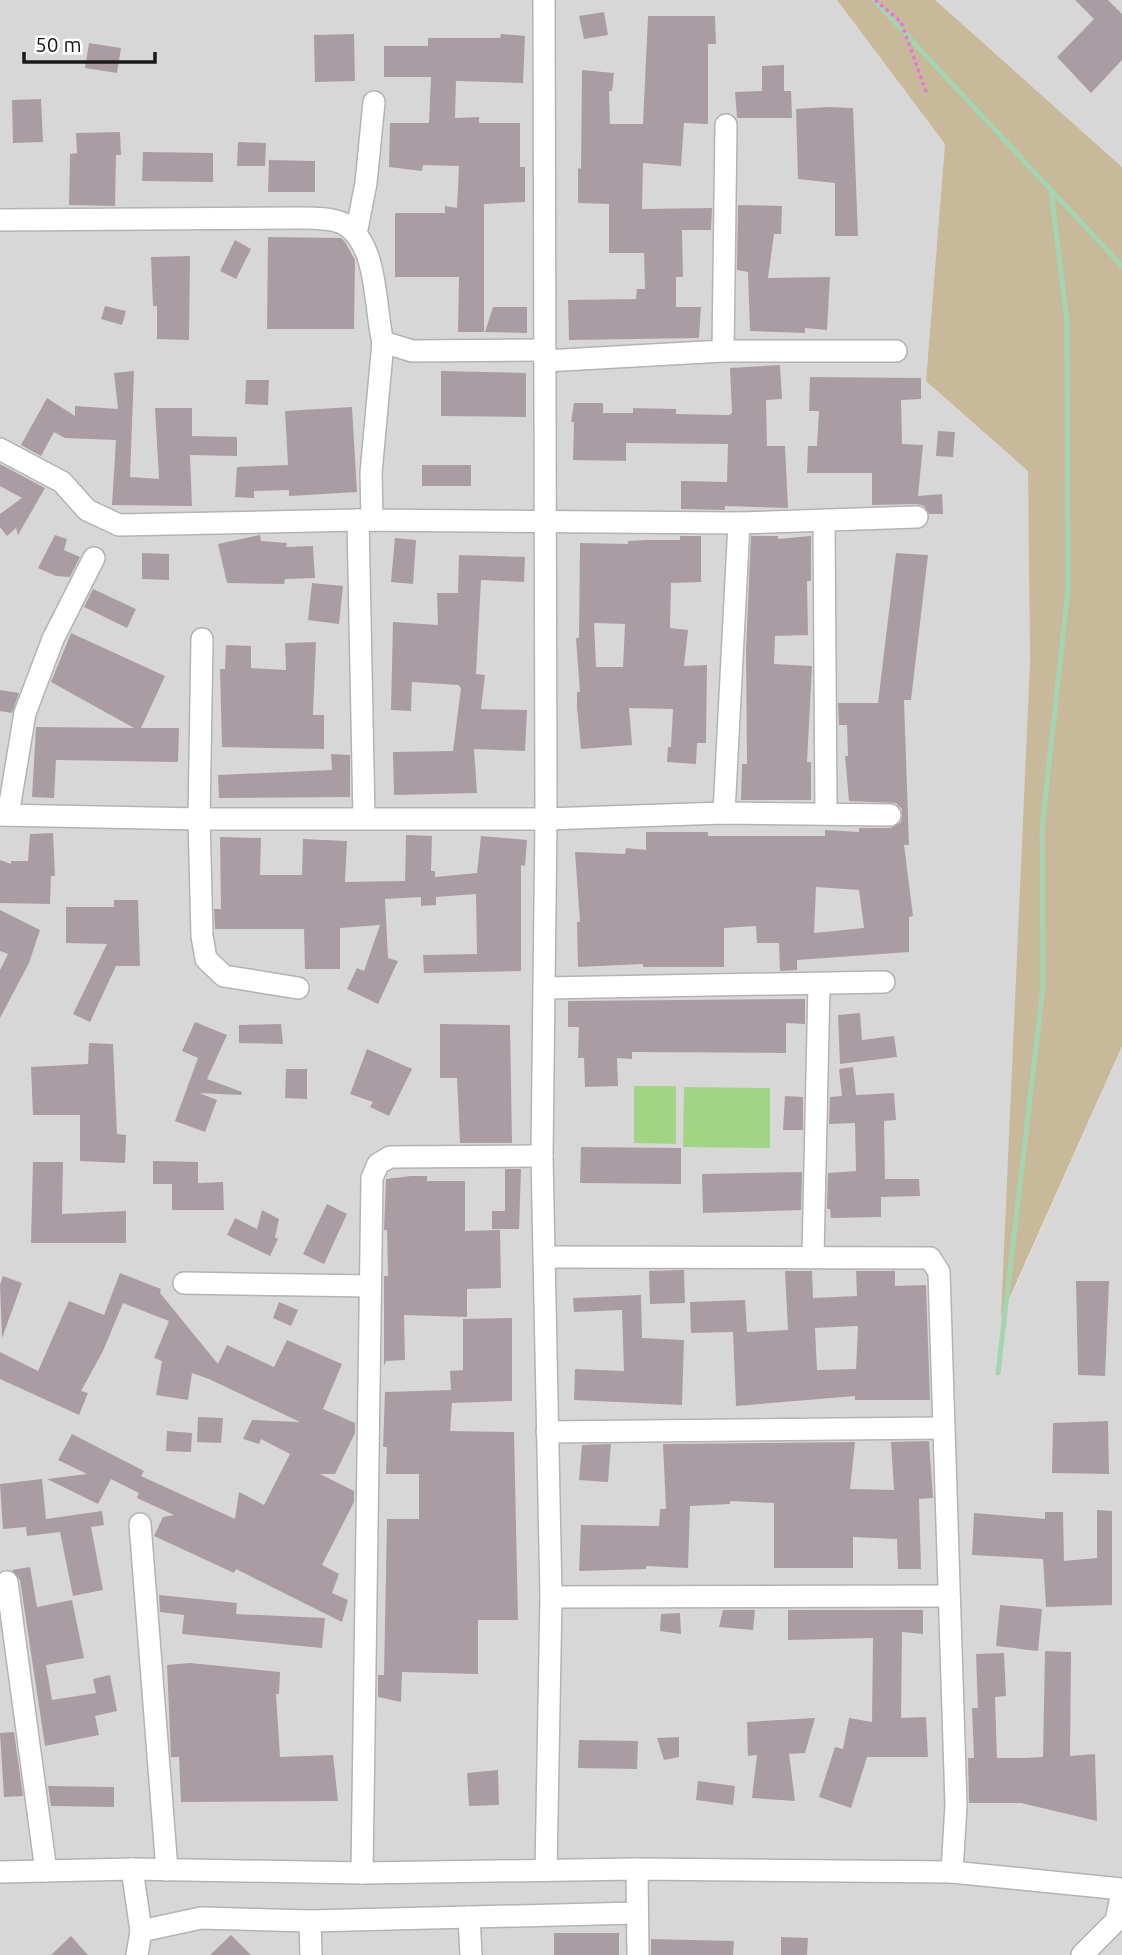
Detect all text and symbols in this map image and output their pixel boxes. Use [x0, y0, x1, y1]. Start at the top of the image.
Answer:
scale bar [24, 21, 156, 65]
text: 50 m [35, 32, 82, 56]

